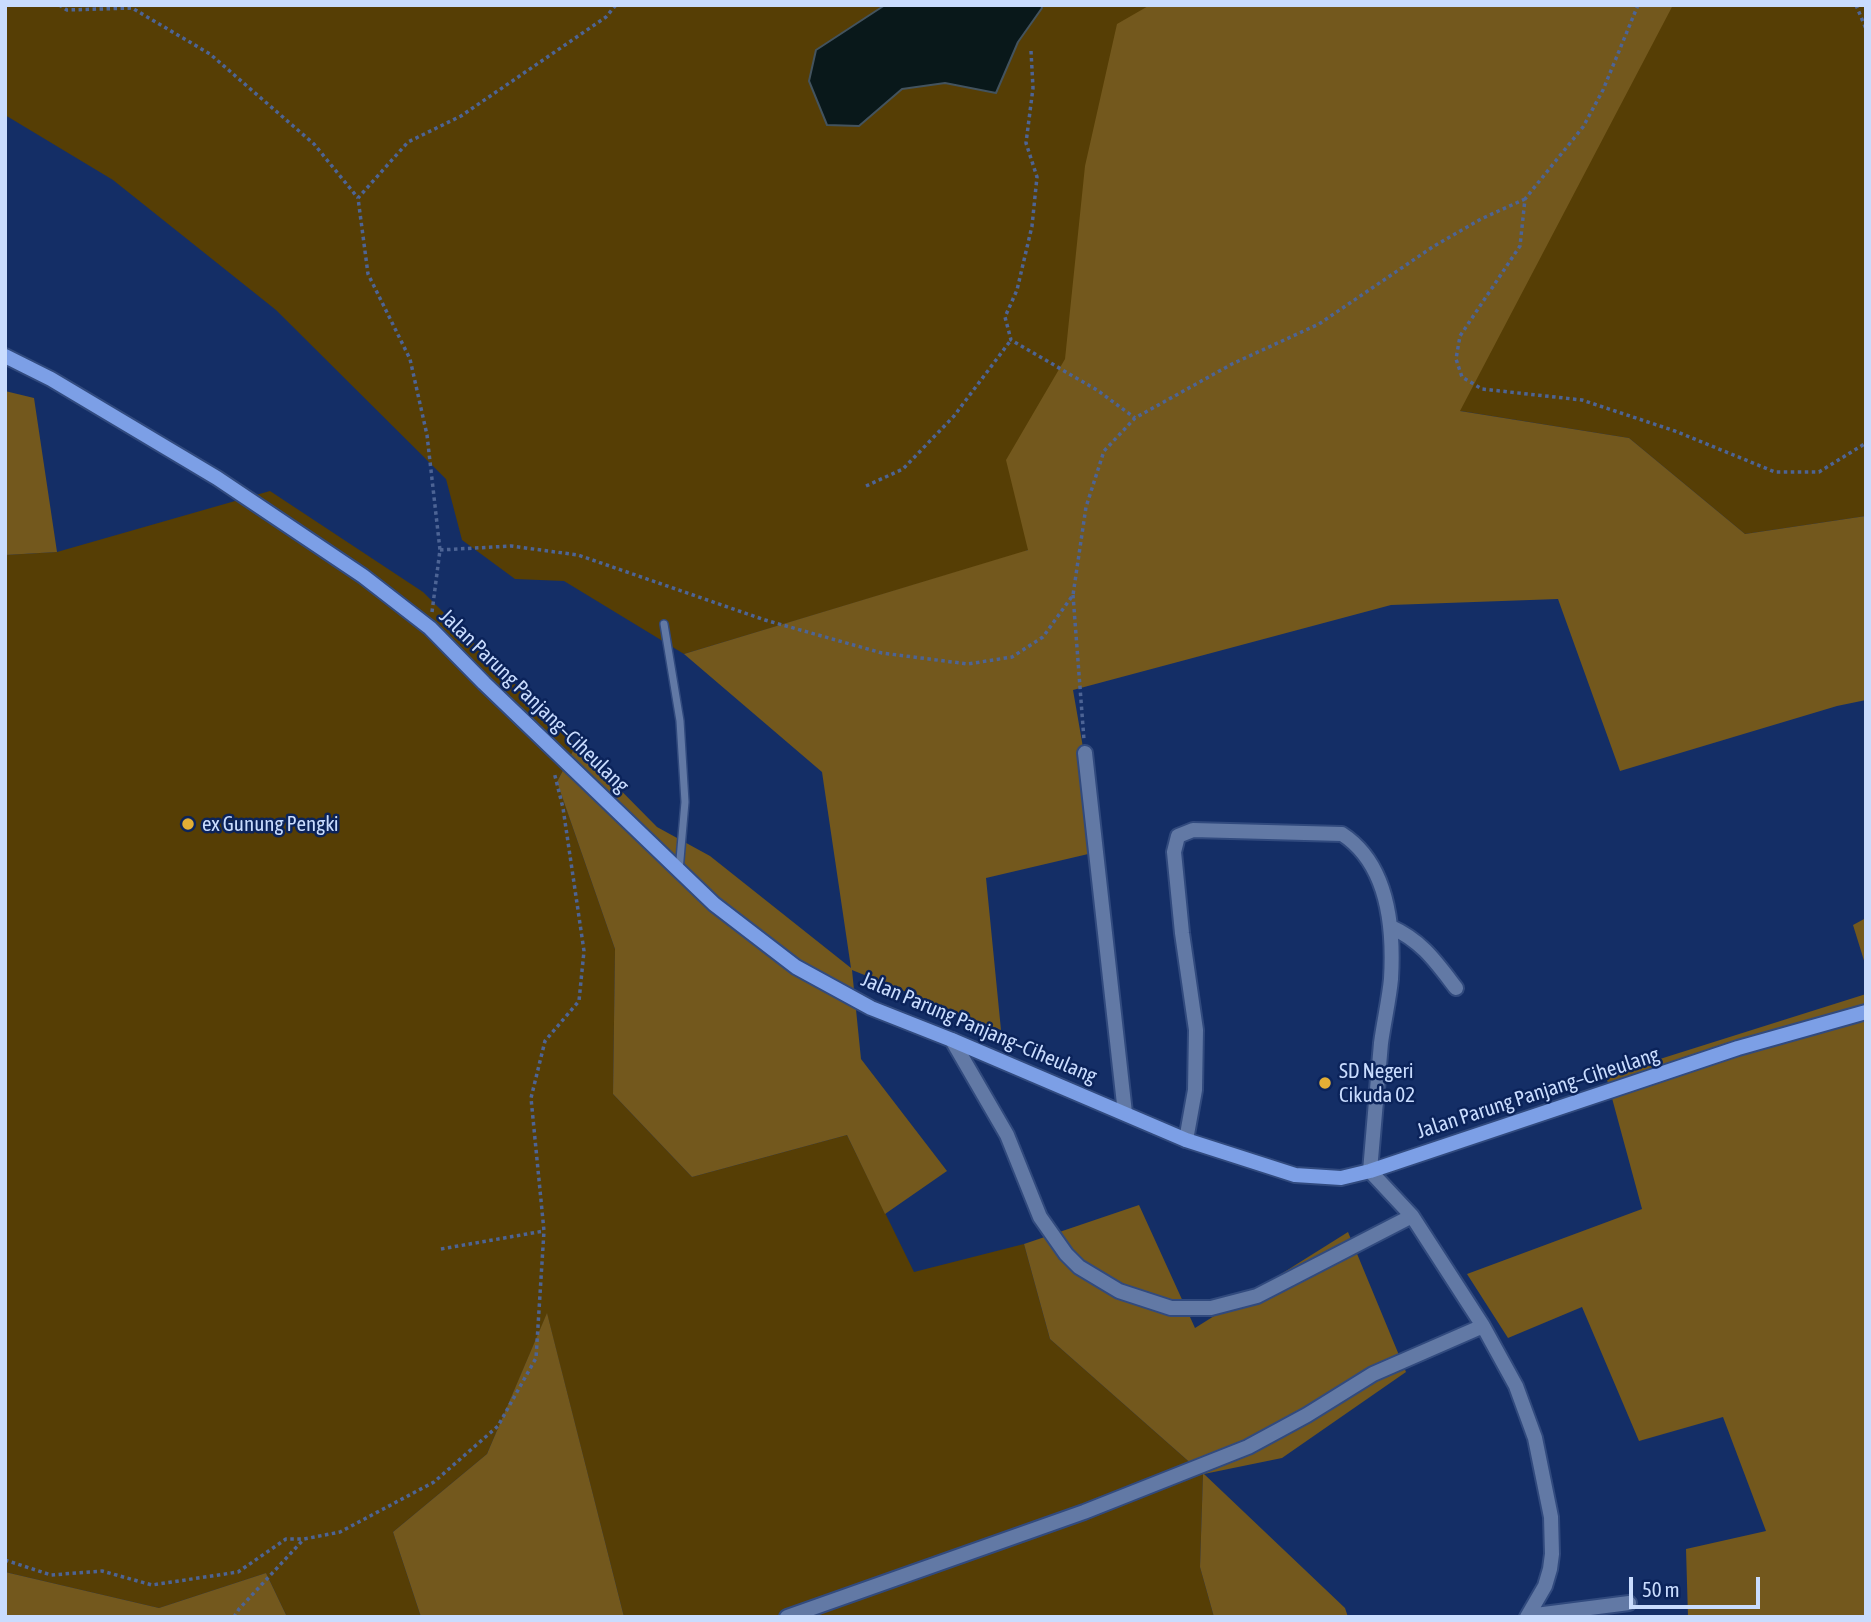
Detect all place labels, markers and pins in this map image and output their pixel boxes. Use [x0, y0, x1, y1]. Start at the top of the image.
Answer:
place label: ex Gunung Pengki [202, 811, 339, 837]
marker: ex Gunung Pengki [180, 816, 196, 832]
place label: SD Negeri Cikuda 02 [1339, 1058, 1415, 1108]
marker: SD Negeri Cikuda 02 [1317, 1075, 1333, 1091]

